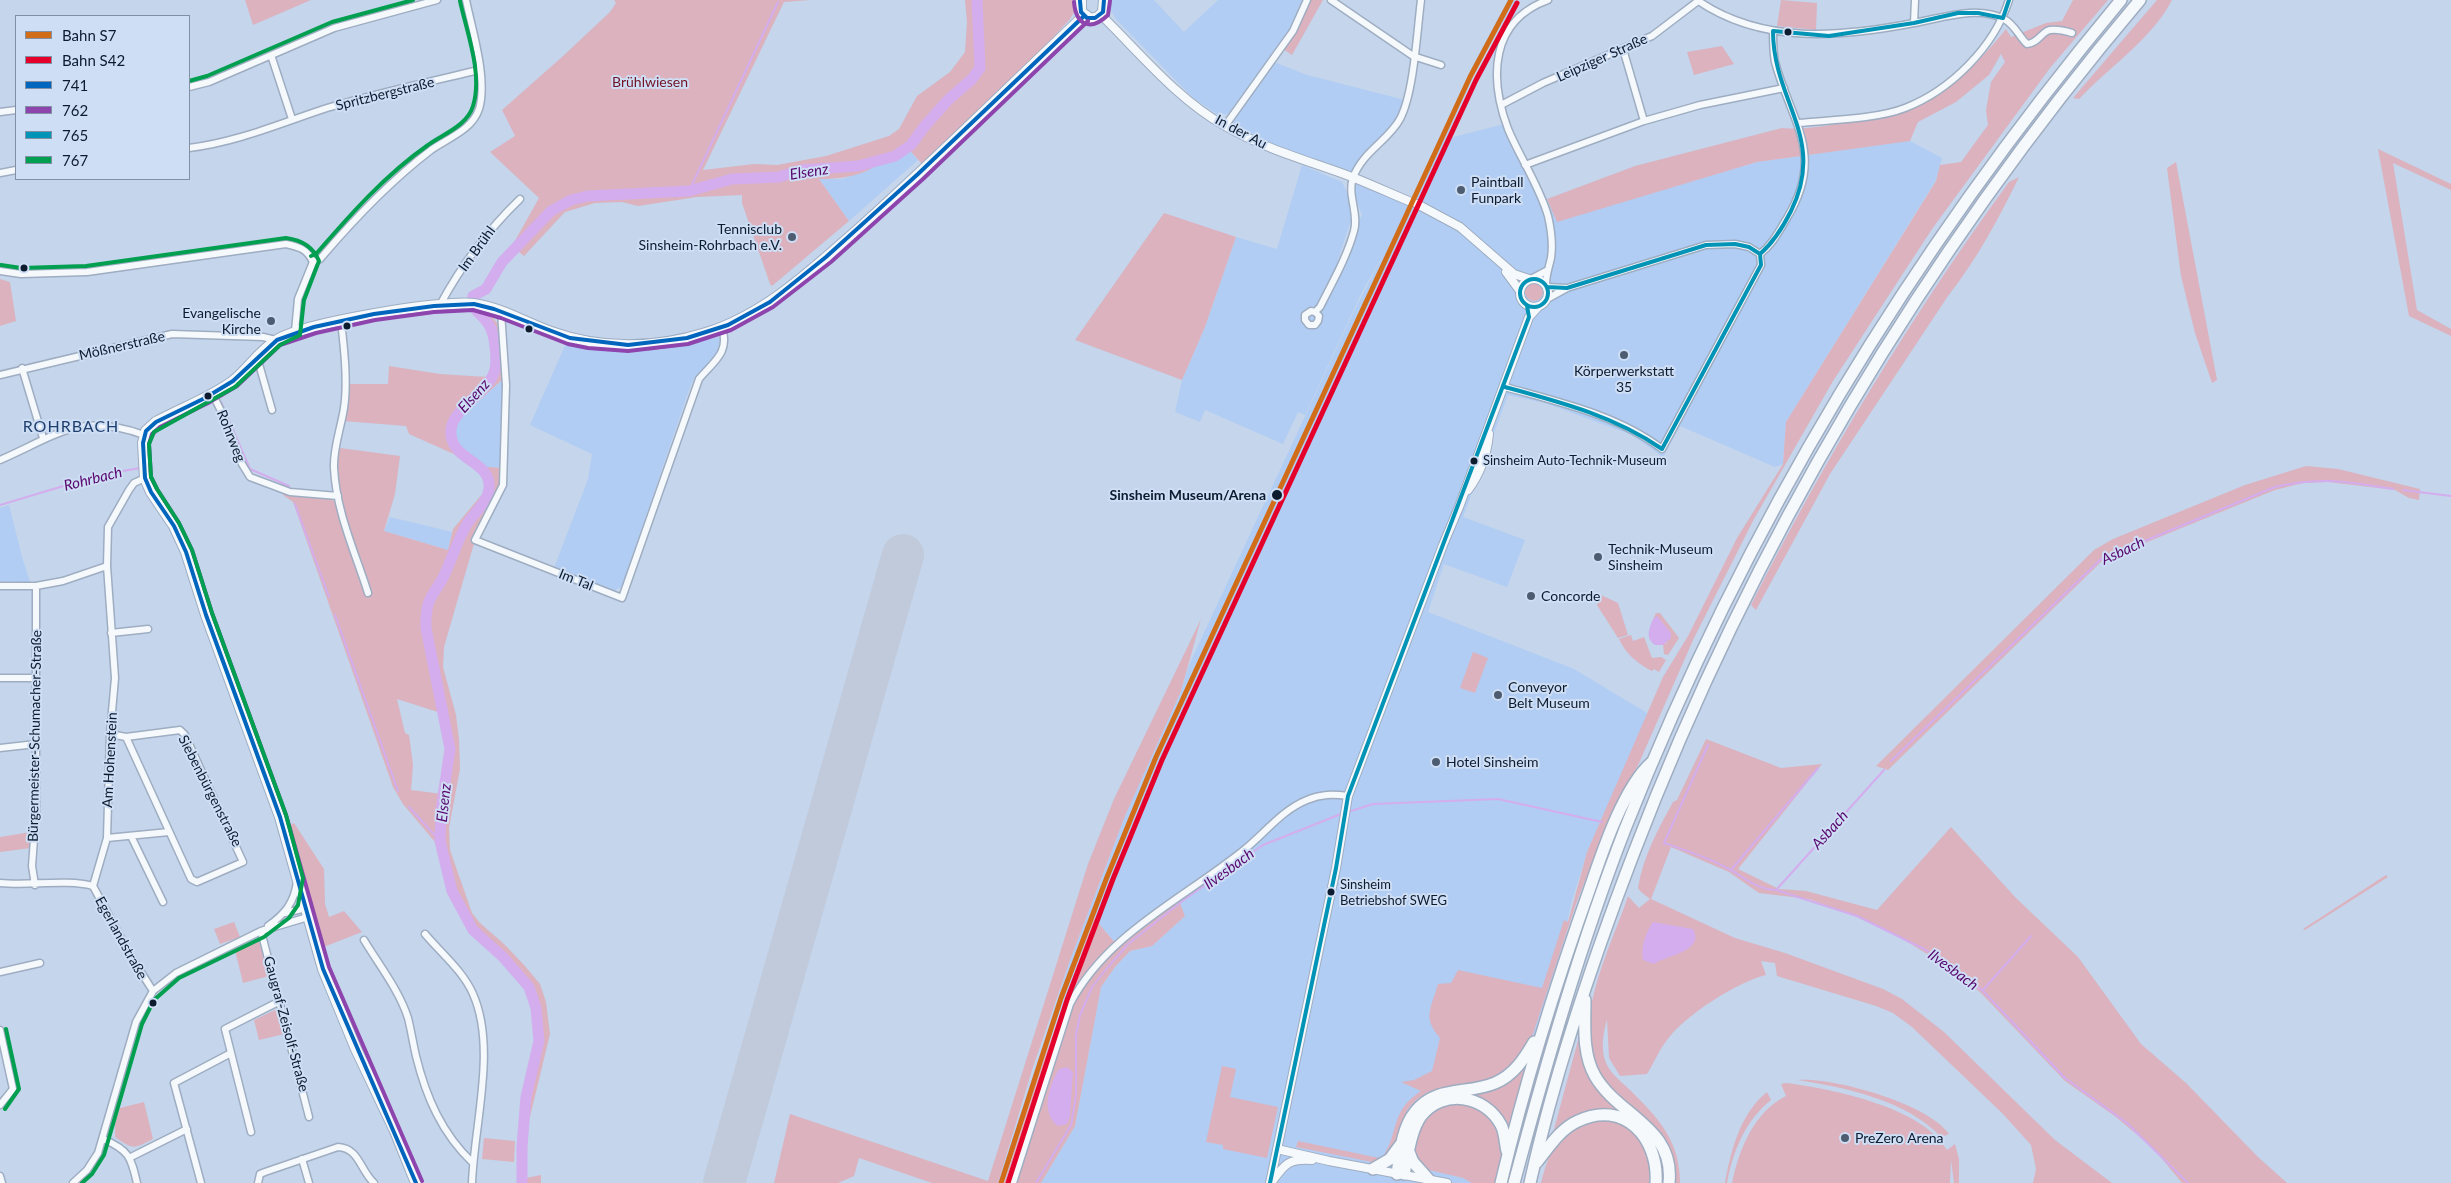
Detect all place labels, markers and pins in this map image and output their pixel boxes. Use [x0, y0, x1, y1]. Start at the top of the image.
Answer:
unlabelled marker [1783, 27, 1793, 37]
place label: Paintball Funpark [1471, 174, 1524, 206]
marker: Paintball Funpark [1455, 184, 1467, 196]
place label: Tennisclub Sinsheim-Rohrbach e.V. [638, 221, 782, 253]
marker: Tennisclub Sinsheim-Rohrbach e.V. [786, 231, 798, 243]
unlabelled marker [19, 263, 29, 273]
place label: Evangelische Kirche [182, 305, 261, 338]
marker: Evangelische Kirche [265, 315, 277, 327]
unlabelled marker [342, 321, 352, 331]
unlabelled marker [524, 324, 534, 334]
marker: Körperwerkstatt 35 [1618, 349, 1630, 361]
place label: Körperwerkstatt 35 [1574, 363, 1674, 396]
unlabelled marker [203, 391, 213, 401]
place label: Sinsheim Auto-Technik-Museum [1483, 453, 1667, 469]
marker: Sinsheim Auto-Technik-Museum [1469, 456, 1479, 466]
place label: Sinsheim Museum/Arena [1110, 487, 1266, 503]
marker: Sinsheim Museum/Arena [1270, 488, 1284, 502]
place label: Technik-Museum Sinsheim [1608, 541, 1713, 574]
marker: Technik-Museum Sinsheim [1592, 551, 1604, 563]
place label: Concorde [1541, 588, 1601, 604]
marker: Concorde [1525, 590, 1537, 602]
place label: Conveyor Belt Museum [1508, 679, 1590, 712]
marker: Conveyor Belt Museum [1492, 689, 1504, 701]
place label: Hotel Sinsheim [1446, 754, 1538, 770]
marker: Hotel Sinsheim [1430, 756, 1442, 768]
place label: Sinsheim Betriebshof SWEG [1340, 877, 1447, 908]
marker: Sinsheim Betriebshof SWEG [1326, 887, 1336, 897]
unlabelled marker [148, 998, 158, 1008]
place label: PreZero Arena [1855, 1130, 1944, 1146]
marker: PreZero Arena [1839, 1132, 1851, 1144]

